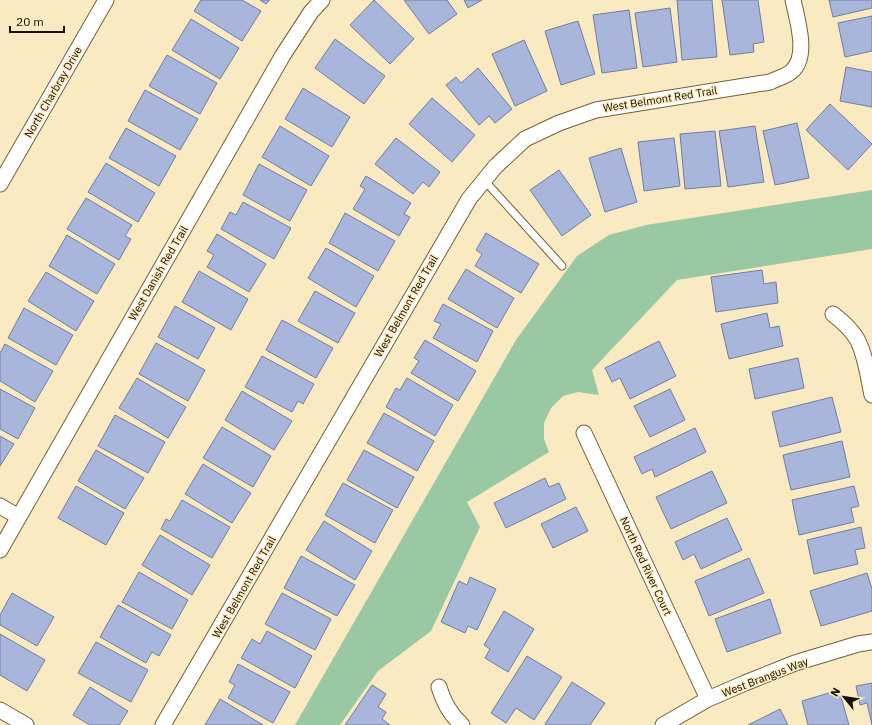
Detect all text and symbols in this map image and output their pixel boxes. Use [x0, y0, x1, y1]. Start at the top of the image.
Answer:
scale bar [10, 8, 64, 34]
text: 20 m [16, 14, 44, 29]
street label: North Charbray Drive [21, 44, 85, 140]
street label: West Belmont Red Trail [602, 83, 718, 115]
street label: West Danish Red Trail [125, 223, 191, 323]
street label: West Belmont Red Trail [371, 253, 441, 359]
street label: North Red River Court [617, 514, 675, 618]
street label: West Belmont Red Trail [209, 534, 279, 640]
street label: West Brangus Way [720, 654, 811, 700]
north arrow [824, 677, 864, 717]
text: N [827, 685, 843, 699]

